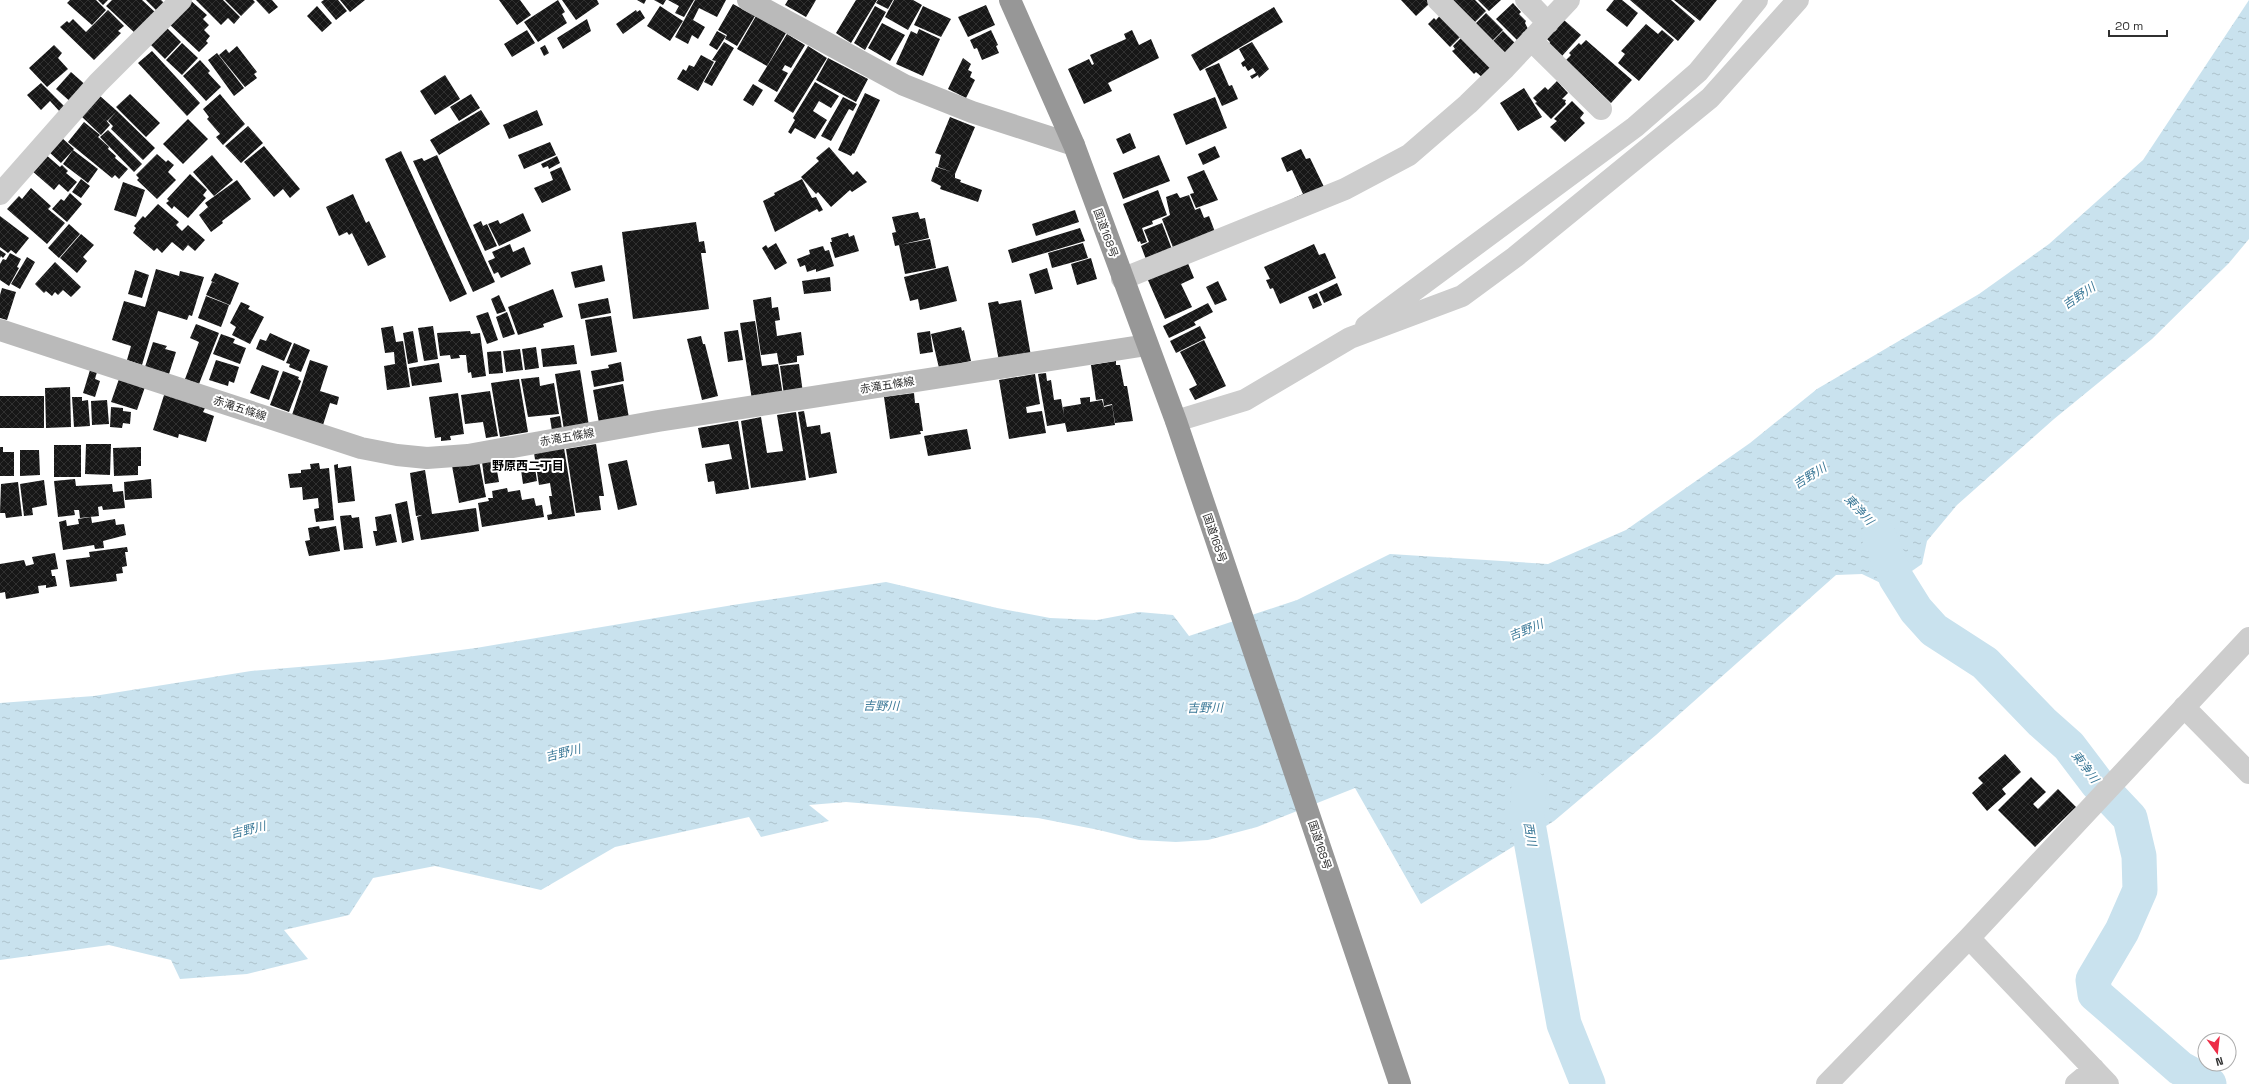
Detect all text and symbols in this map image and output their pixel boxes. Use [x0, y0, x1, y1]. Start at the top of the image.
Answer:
scale bar [2109, 12, 2167, 38]
text: 20 m [2115, 18, 2143, 34]
street label: 国道168号 [1091, 207, 1121, 259]
water label: 吉野川 [2060, 278, 2100, 313]
street label: 赤滝五條線 [859, 374, 915, 396]
street label: 赤滝五條線 [212, 393, 268, 423]
street label: 赤滝五條線 [539, 425, 595, 449]
district label: 野原西二丁目 [492, 458, 564, 474]
water label: 吉野川 [1790, 459, 1831, 492]
water label: 東浄川 [1841, 491, 1878, 530]
street label: 国道168号 [1200, 512, 1230, 564]
water label: 吉野川 [1506, 615, 1548, 644]
water label: 吉野川 [863, 698, 901, 714]
water label: 吉野川 [1187, 700, 1225, 716]
water label: 吉野川 [544, 740, 584, 765]
water label: 東浄川 [2068, 748, 2103, 788]
water label: 吉野川 [229, 817, 269, 842]
street label: 国道168号 [1305, 818, 1335, 872]
water label: 西川 [1520, 821, 1540, 849]
north arrow [2197, 1032, 2237, 1072]
text: N [2214, 1054, 2225, 1069]

